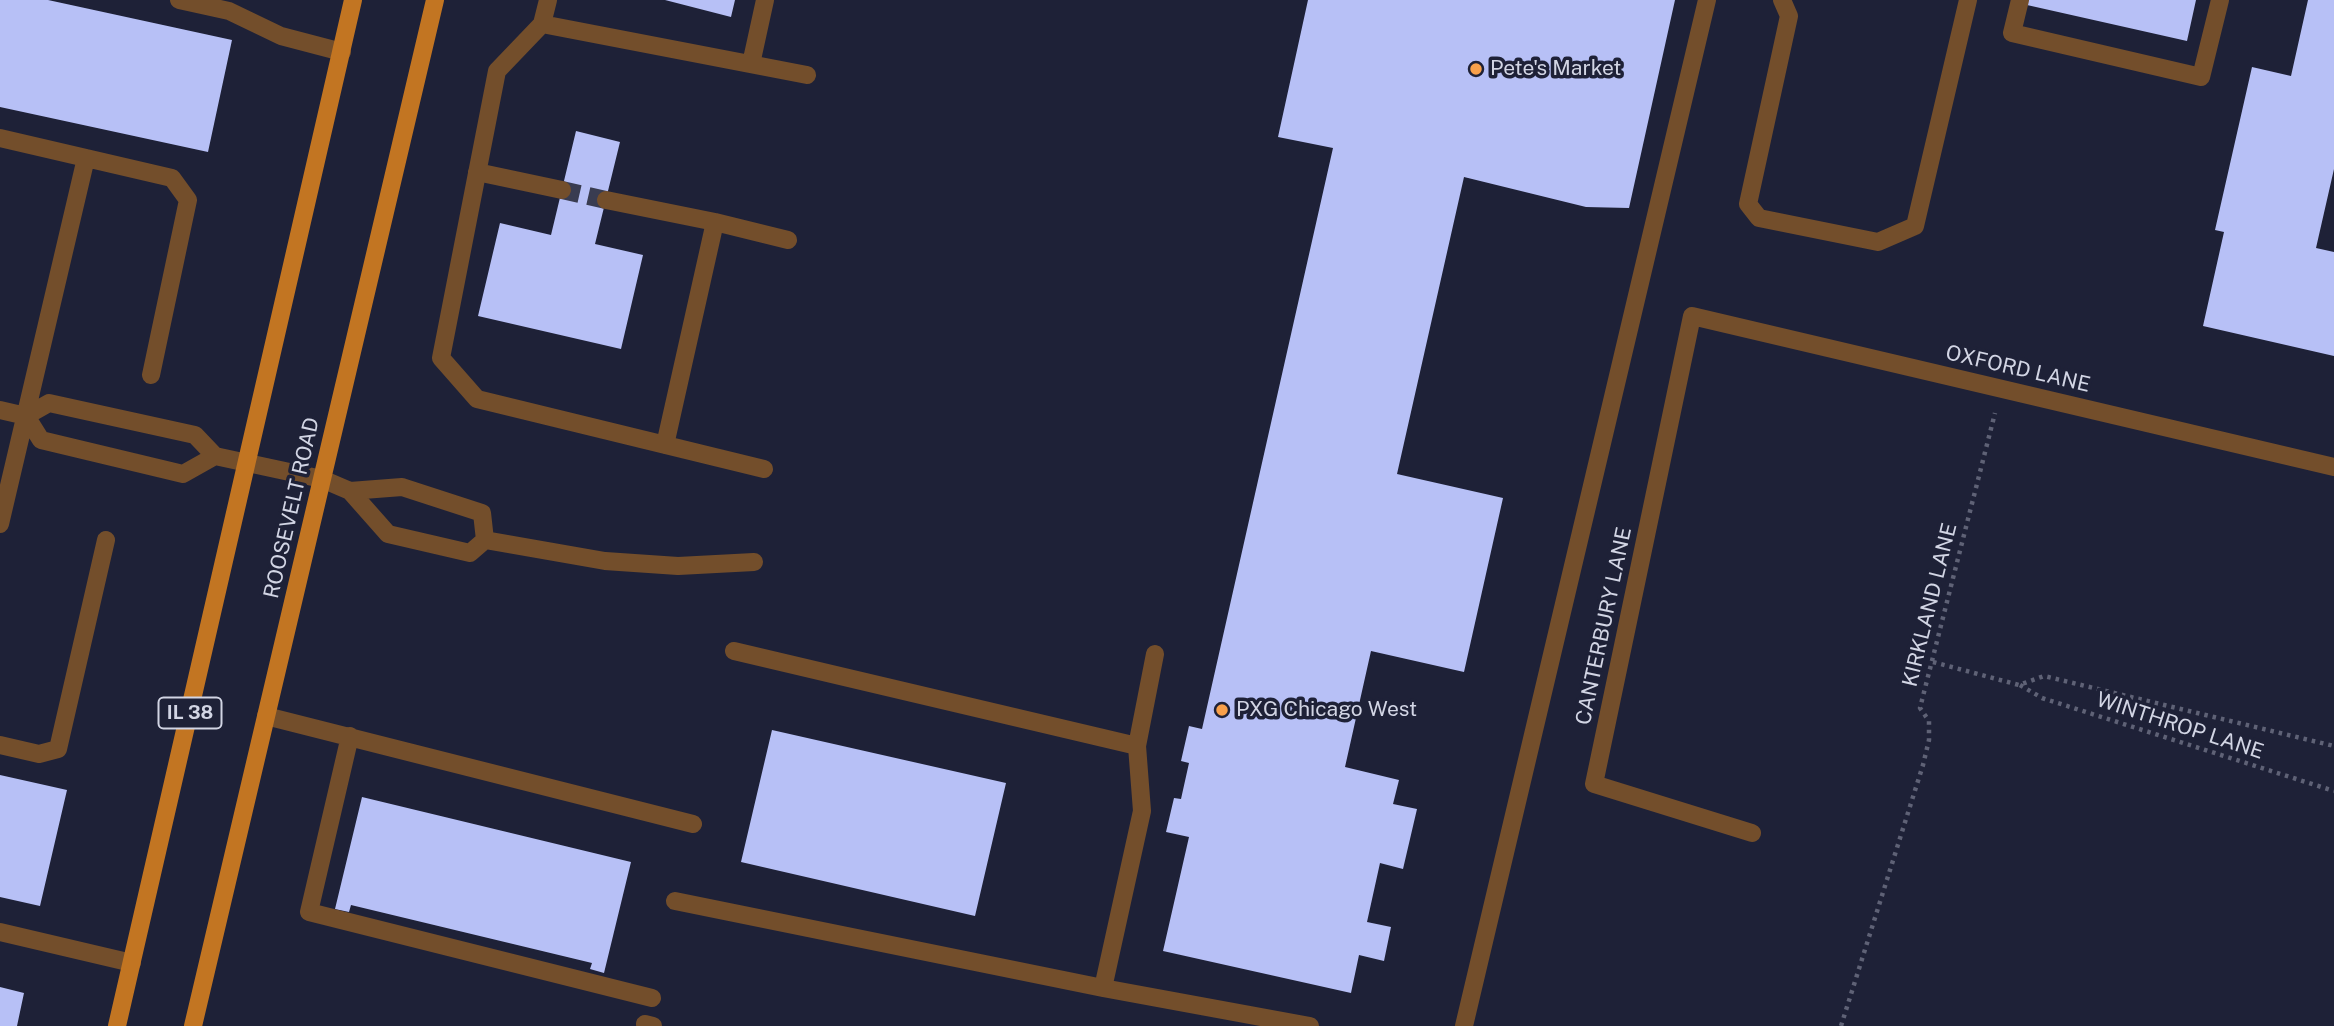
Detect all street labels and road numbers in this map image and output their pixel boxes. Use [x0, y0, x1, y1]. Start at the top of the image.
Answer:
street label: OXFORD LANE [1943, 340, 2093, 398]
street label: ROOSEVELT ROAD [259, 415, 325, 601]
street label: KIRKLAND LANE [1897, 521, 1963, 689]
street label: CANTERBURY LANE [1571, 525, 1637, 727]
street label: WINTHROP LANE [2093, 687, 2267, 765]
road number: IL 38 [158, 698, 222, 728]

